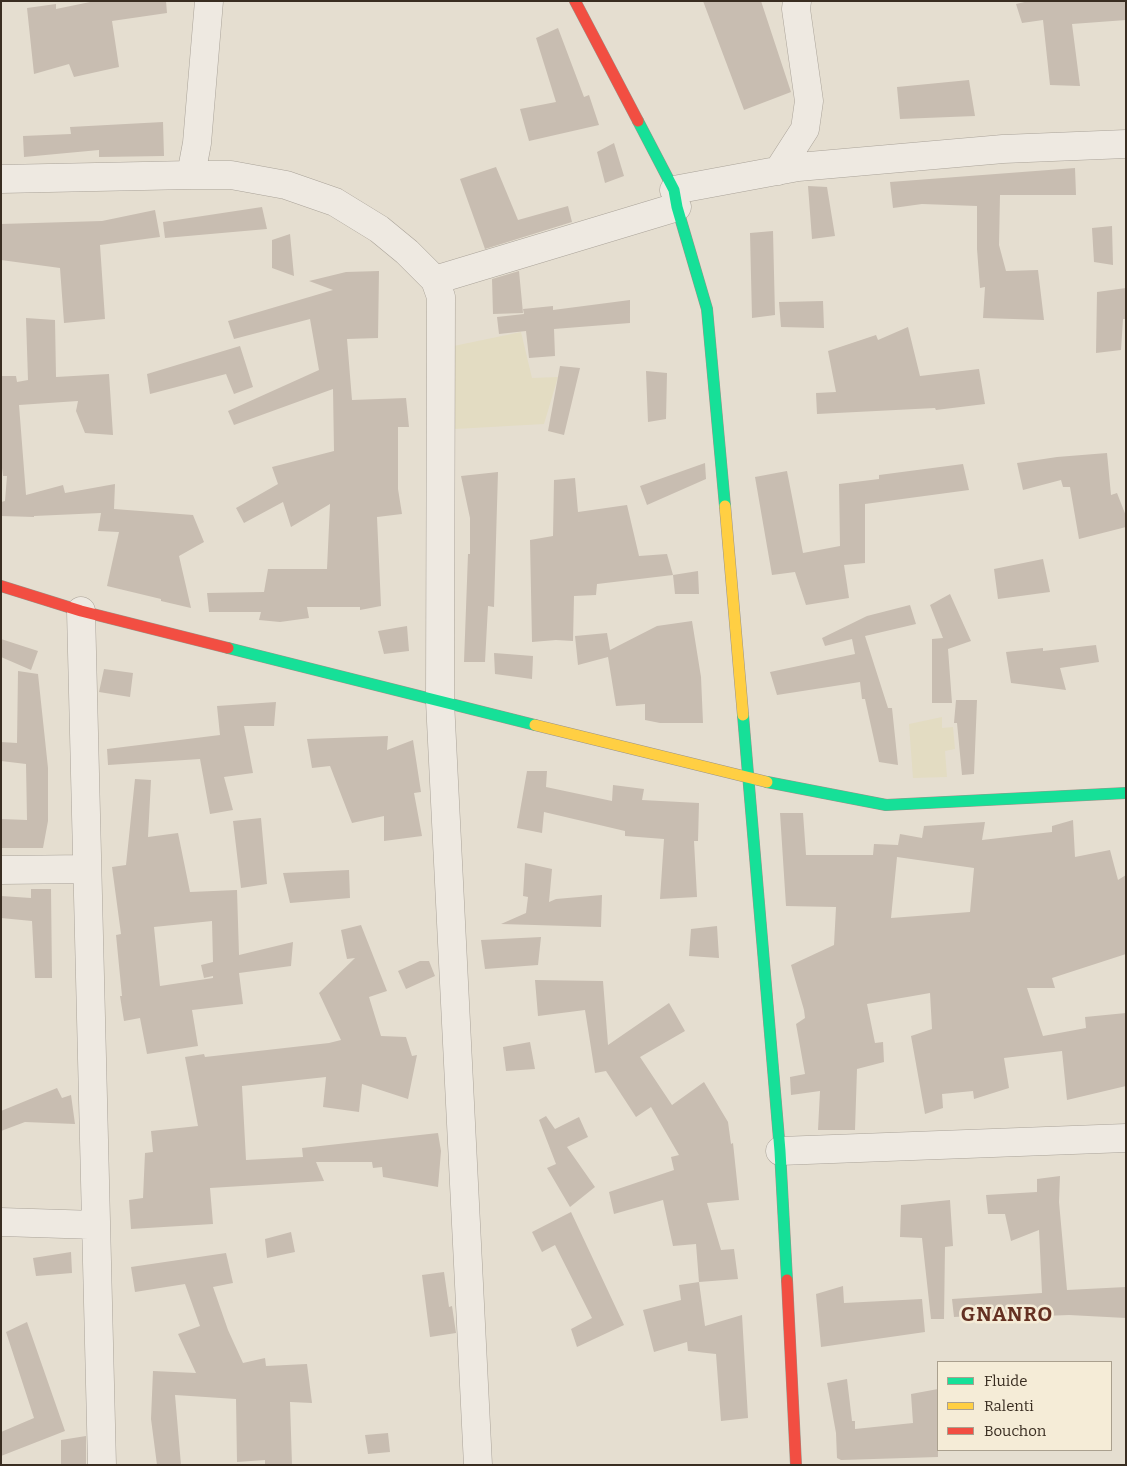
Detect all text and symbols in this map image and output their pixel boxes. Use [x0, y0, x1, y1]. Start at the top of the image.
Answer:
district label: GNANRO [960, 1303, 1054, 1327]
legend [937, 1361, 1112, 1451]
text: Fluide [984, 1372, 1027, 1390]
text: Ralenti [984, 1397, 1034, 1415]
text: Bouchon [984, 1422, 1046, 1440]

